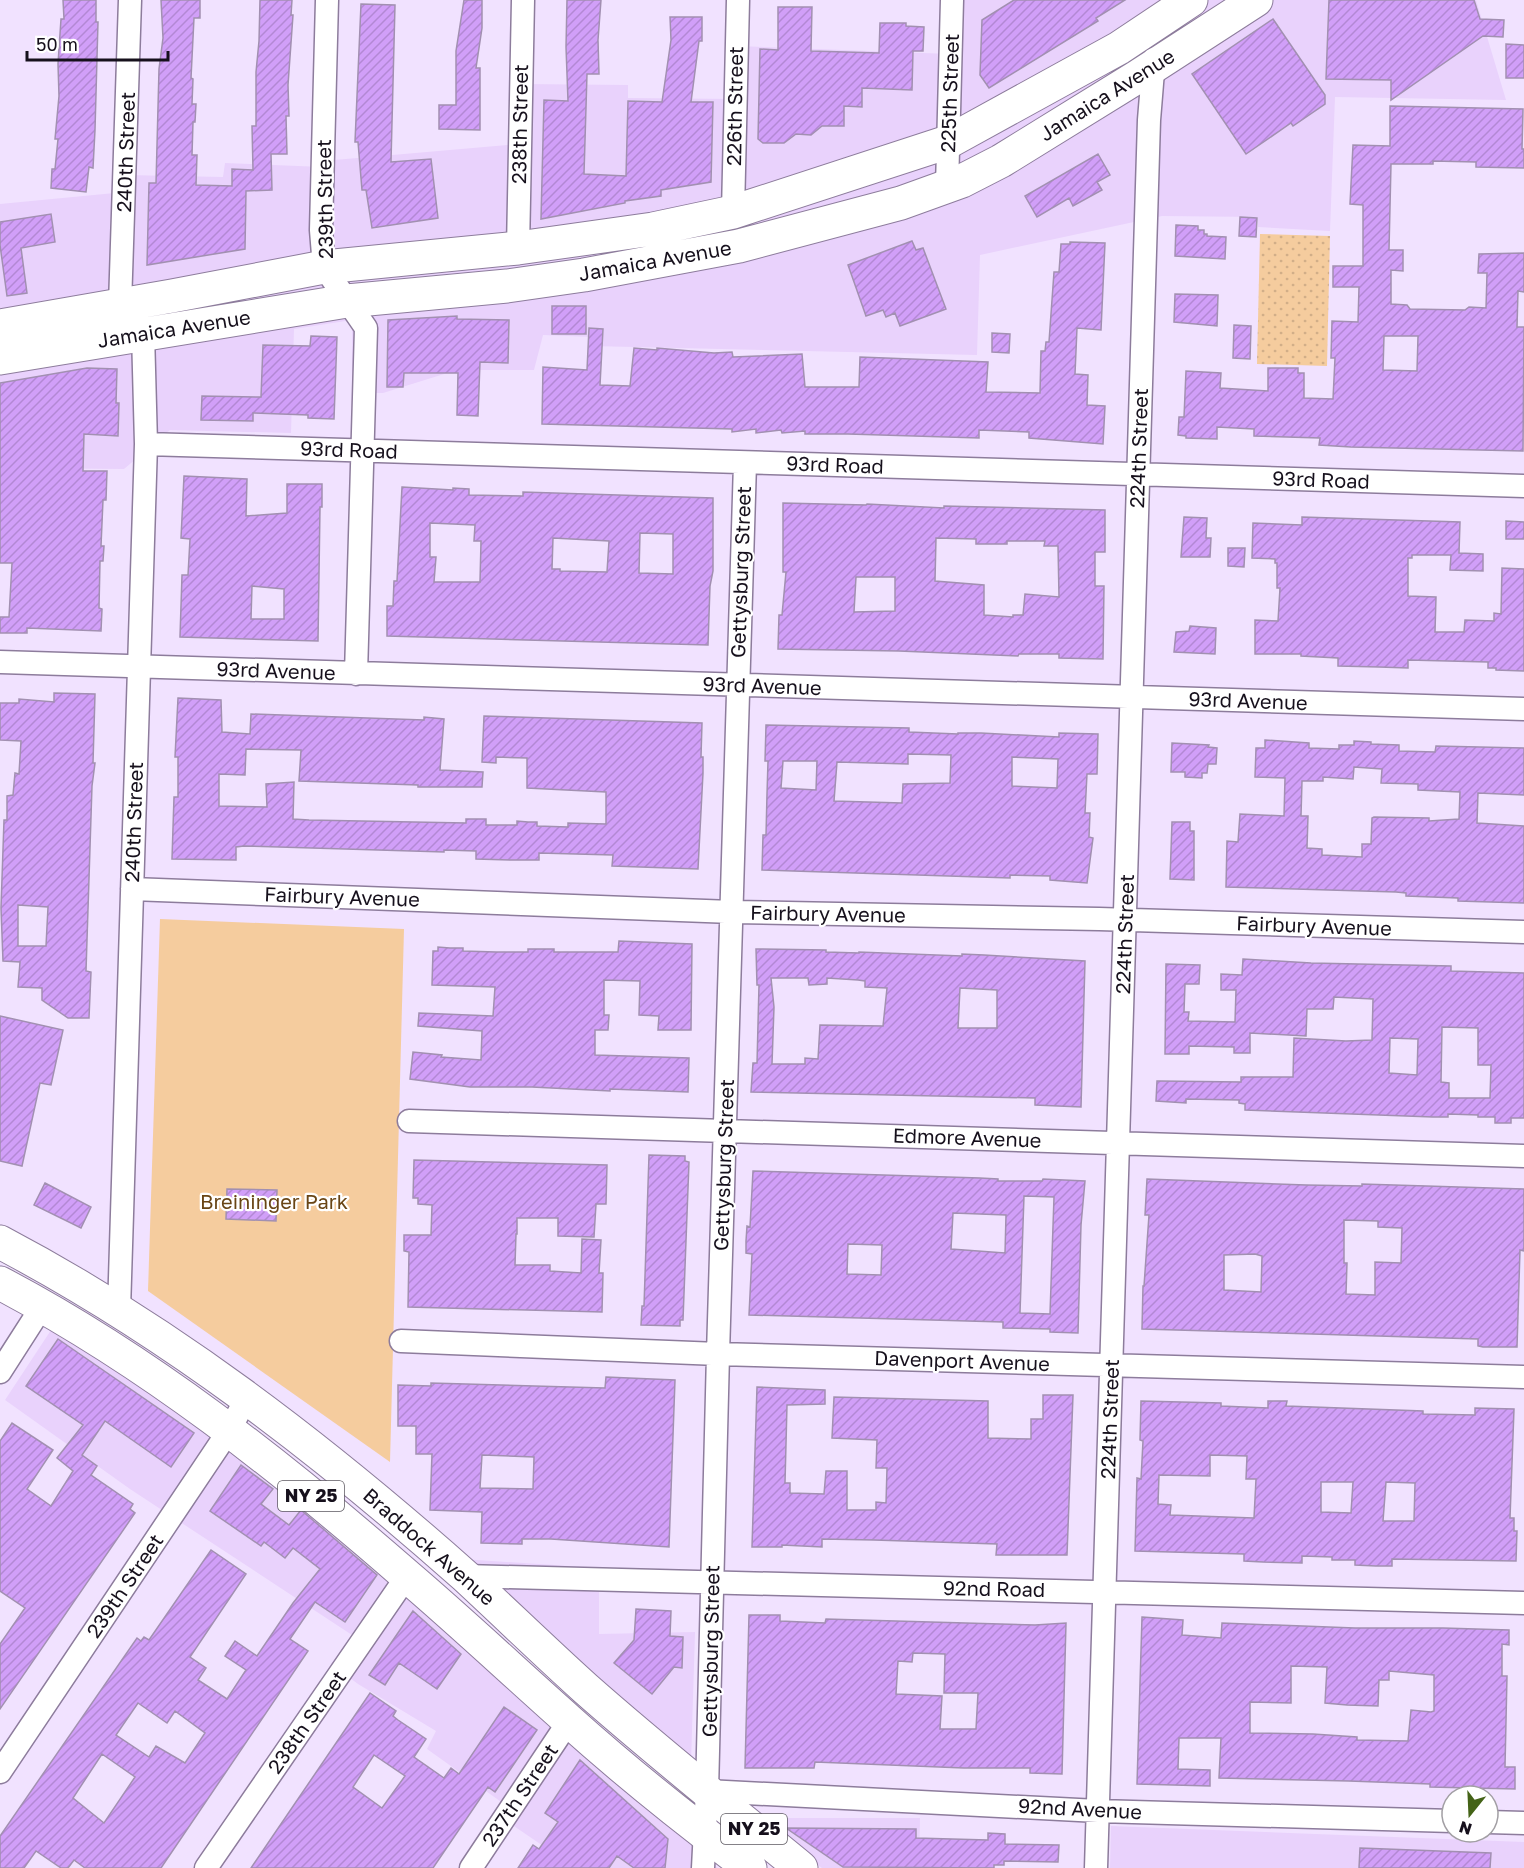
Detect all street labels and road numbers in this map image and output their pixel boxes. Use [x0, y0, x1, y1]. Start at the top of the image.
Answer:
street label: 225th Street [935, 33, 963, 153]
street label: Jamaica Avenue [1035, 43, 1178, 145]
street label: 226th Street [721, 46, 747, 166]
street label: 238th Street [506, 64, 532, 184]
street label: 240th Street [111, 91, 139, 213]
street label: 239th Street [311, 139, 337, 259]
street label: Jamaica Avenue [577, 235, 733, 285]
street label: Jamaica Avenue [96, 304, 252, 352]
street label: 224th Street [1124, 388, 1152, 508]
street label: 93rd Road [300, 435, 398, 463]
street label: 93rd Road [786, 450, 884, 478]
street label: 93rd Road [1272, 465, 1370, 493]
street label: Gettysburg Street [725, 485, 755, 658]
street label: 93rd Avenue [216, 656, 336, 684]
street label: 93rd Avenue [702, 671, 822, 699]
street label: 93rd Avenue [1188, 686, 1308, 714]
street label: 240th Street [119, 761, 147, 883]
street label: 224th Street [1110, 874, 1138, 994]
street label: Fairbury Avenue [264, 881, 420, 911]
street label: Fairbury Avenue [750, 900, 906, 926]
street label: Fairbury Avenue [1236, 910, 1392, 940]
street label: Gettysburg Street [708, 1078, 738, 1251]
street label: Edmore Avenue [892, 1122, 1042, 1152]
street label: Davenport Avenue [874, 1345, 1050, 1375]
street label: 224th Street [1095, 1359, 1123, 1479]
road number: NY 25 [278, 1481, 344, 1511]
street label: Braddock Avenue [359, 1483, 500, 1610]
street label: 239th Street [81, 1529, 168, 1642]
street label: Gettysburg Street [696, 1565, 724, 1737]
street label: 92nd Road [943, 1575, 1045, 1601]
street label: 238th Street [262, 1665, 350, 1777]
street label: 237th Street [476, 1739, 562, 1850]
street label: 92nd Avenue [1018, 1793, 1143, 1823]
road number: NY 25 [721, 1814, 787, 1844]

